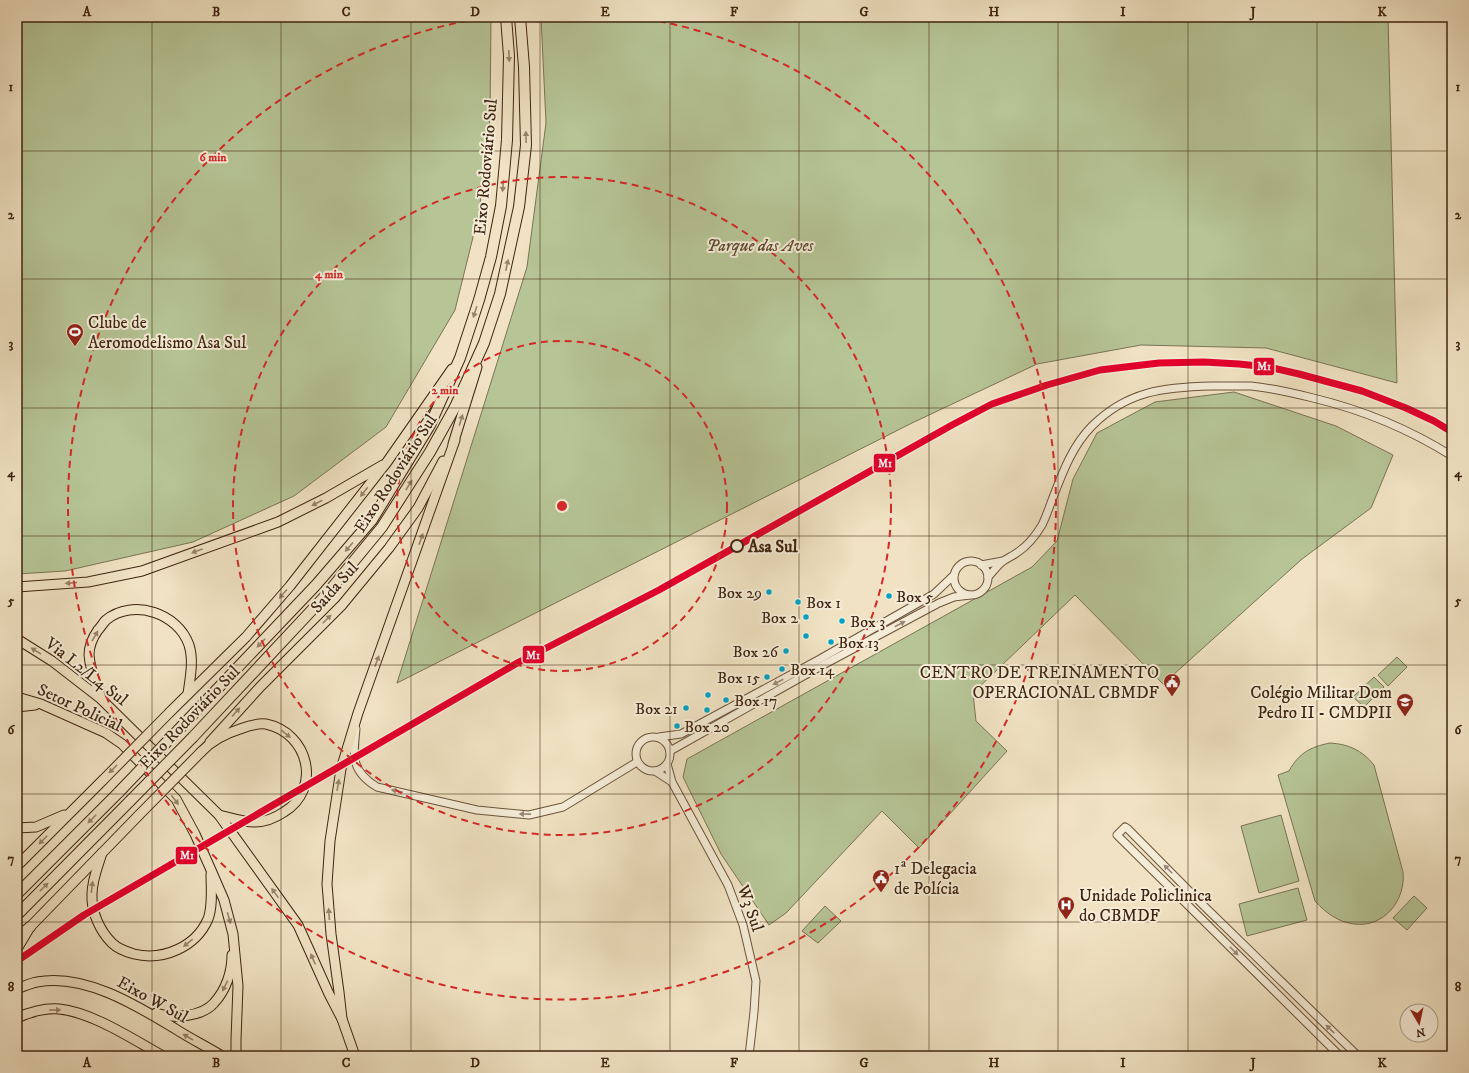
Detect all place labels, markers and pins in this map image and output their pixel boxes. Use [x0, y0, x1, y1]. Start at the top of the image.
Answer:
place label: Clube de Aeromodelismo Asa Sul [88, 312, 246, 354]
sports icon: Clube de Aeromodelismo Asa Sul [65, 322, 85, 347]
centre of rings [555, 499, 569, 513]
place label: Asa Sul [747, 536, 798, 558]
marker: Asa Sul [730, 539, 744, 553]
place label: Box 29 [717, 583, 762, 603]
marker: Box 29 [764, 587, 774, 597]
place label: Box 5 [896, 587, 933, 607]
marker: Box 5 [884, 591, 894, 601]
place label: Box 1 [806, 593, 841, 613]
marker: Box 1 [793, 597, 803, 607]
place label: Box 2 [761, 608, 798, 628]
marker: Box 2 [801, 612, 811, 622]
place label: Box 3 [850, 612, 885, 632]
marker: Box 3 [837, 616, 847, 626]
unlabelled marker [801, 631, 811, 641]
place label: Box 13 [838, 633, 879, 653]
marker: Box 13 [826, 637, 836, 647]
place label: Box 26 [733, 642, 779, 662]
marker: Box 26 [781, 646, 791, 656]
place label: Box 14 [790, 660, 835, 680]
place label: CENTRO DE TREINAMENTO OPERACIONAL CBMDF [920, 662, 1160, 704]
marker: Box 14 [777, 664, 787, 674]
place label: Box 15 [717, 668, 760, 688]
marker: Box 15 [762, 672, 772, 682]
public building icon: CENTRO DE TREINAMENTO OPERACIONAL CBMDF [1162, 672, 1182, 697]
place label: Colégio Militar Dom Pedro II - CMDPII [1250, 682, 1392, 724]
unlabelled marker [703, 690, 713, 700]
place label: Box 17 [734, 691, 778, 711]
school or university icon: Colégio Militar Dom Pedro II - CMDPII [1395, 692, 1415, 717]
marker: Box 17 [721, 695, 731, 705]
place label: Box 21 [635, 699, 678, 719]
marker: Box 21 [681, 703, 691, 713]
unlabelled marker [702, 705, 712, 715]
place label: Box 20 [684, 717, 730, 737]
marker: Box 20 [672, 721, 682, 731]
place label: 1ª Delegacia de Polícia [894, 858, 977, 900]
public building icon: 1ª Delegacia de Polícia [871, 868, 891, 893]
place label: Unidade Policlinica do CBMDF [1079, 885, 1213, 927]
hospital icon: Unidade Policlinica do CBMDF [1056, 895, 1076, 920]

